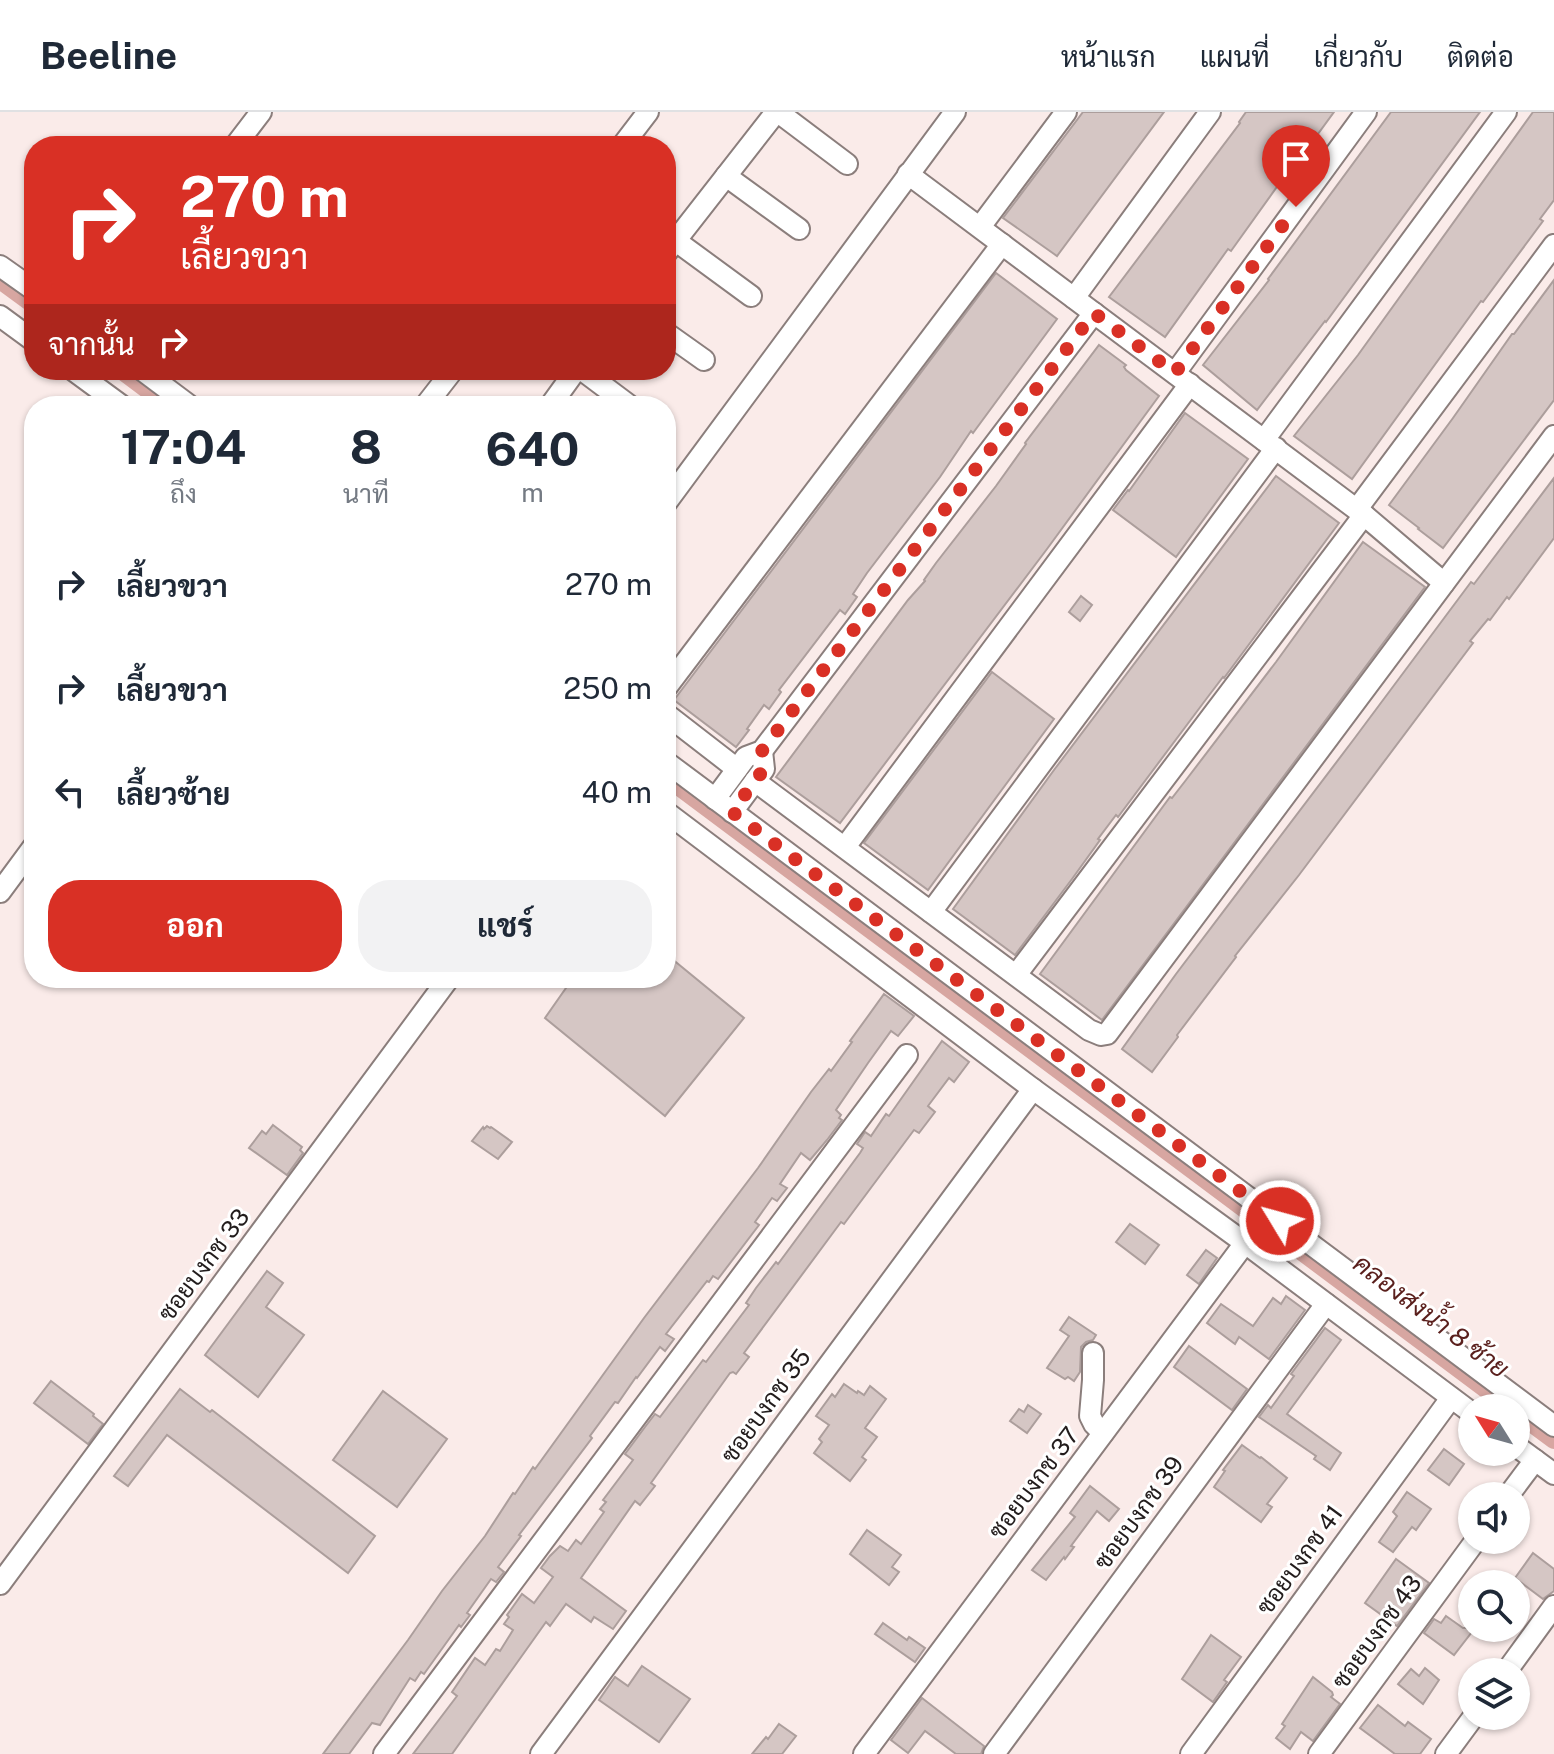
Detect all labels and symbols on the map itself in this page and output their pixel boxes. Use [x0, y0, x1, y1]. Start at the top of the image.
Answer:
pin [1262, 125, 1330, 207]
position arrow [1238, 1179, 1322, 1263]
street label: ซอยบงกช 33 [152, 1203, 254, 1326]
water label: คลองส่งน้ำ 8 ซ้าย [1348, 1243, 1518, 1384]
street label: ซอยบงกช 35 [715, 1343, 816, 1468]
north arrow [1458, 1394, 1530, 1466]
street label: ซอยบงกช 37 [982, 1421, 1084, 1544]
street label: ซอยบงกช 39 [1088, 1450, 1189, 1574]
street label: ซอยบงกช 41 [1250, 1499, 1348, 1619]
street label: ซอยบงกช 43 [1326, 1569, 1427, 1694]

